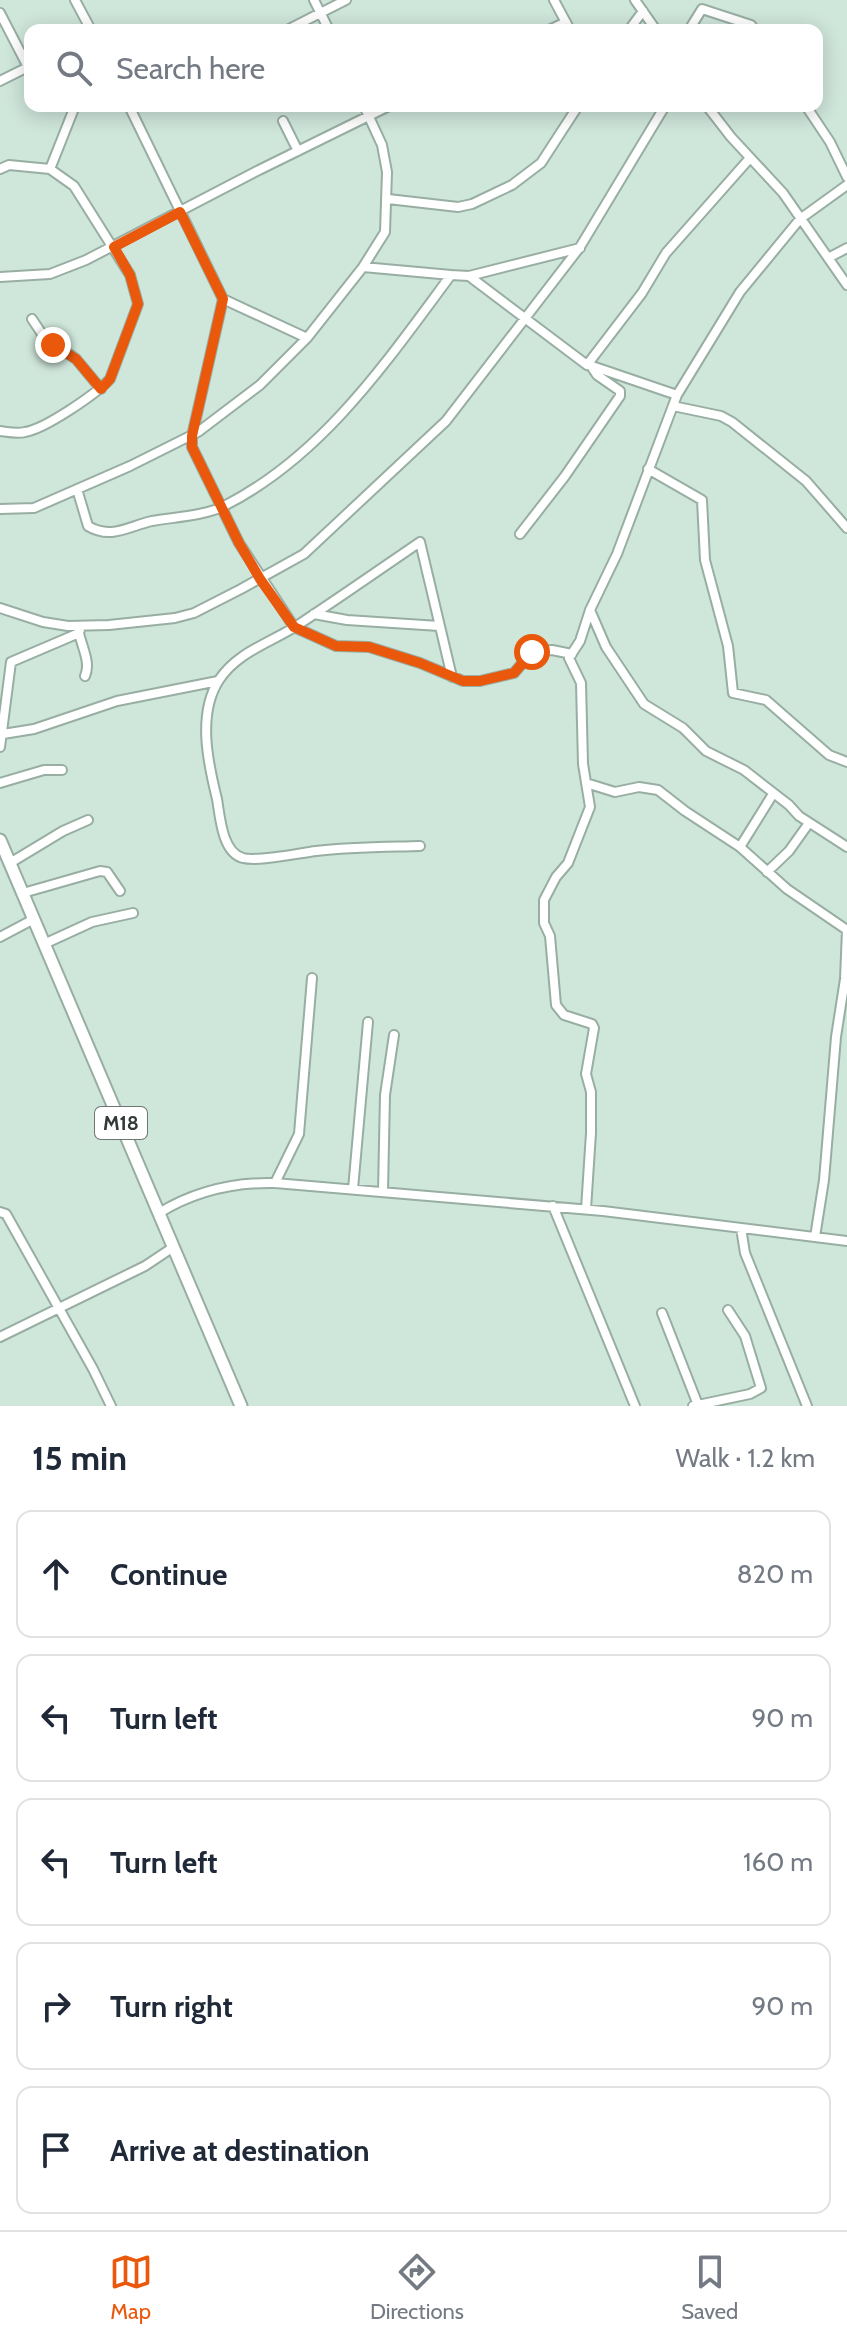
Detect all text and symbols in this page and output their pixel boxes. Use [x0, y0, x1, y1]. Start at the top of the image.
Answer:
search box [24, 24, 823, 112]
icon: search [52, 46, 96, 90]
text: Search here [116, 50, 265, 87]
route end [35, 327, 71, 363]
route start [514, 634, 550, 670]
road number: M18 [95, 1107, 147, 1139]
text: 15 min [32, 1437, 127, 1479]
text: Walk · 1.2 km [675, 1442, 815, 1474]
icon: ahead [34, 1552, 78, 1596]
text: Continue [110, 1556, 227, 1593]
text: 820 m [737, 1558, 813, 1590]
icon: left [34, 1696, 78, 1740]
text: Turn left [110, 1700, 218, 1737]
text: 90 m [751, 1702, 813, 1734]
icon: left [34, 1840, 78, 1884]
text: Turn left [110, 1844, 218, 1881]
text: 160 m [743, 1846, 813, 1878]
icon: right [34, 1984, 78, 2028]
text: Turn right [110, 1988, 233, 2025]
text: 90 m [751, 1990, 813, 2022]
icon: arrive [34, 2128, 78, 2172]
text: Arrive at destination [110, 2132, 370, 2169]
tab: Map [109, 2250, 153, 2325]
tab: Directions [370, 2250, 464, 2325]
tab: Saved [681, 2250, 738, 2325]

